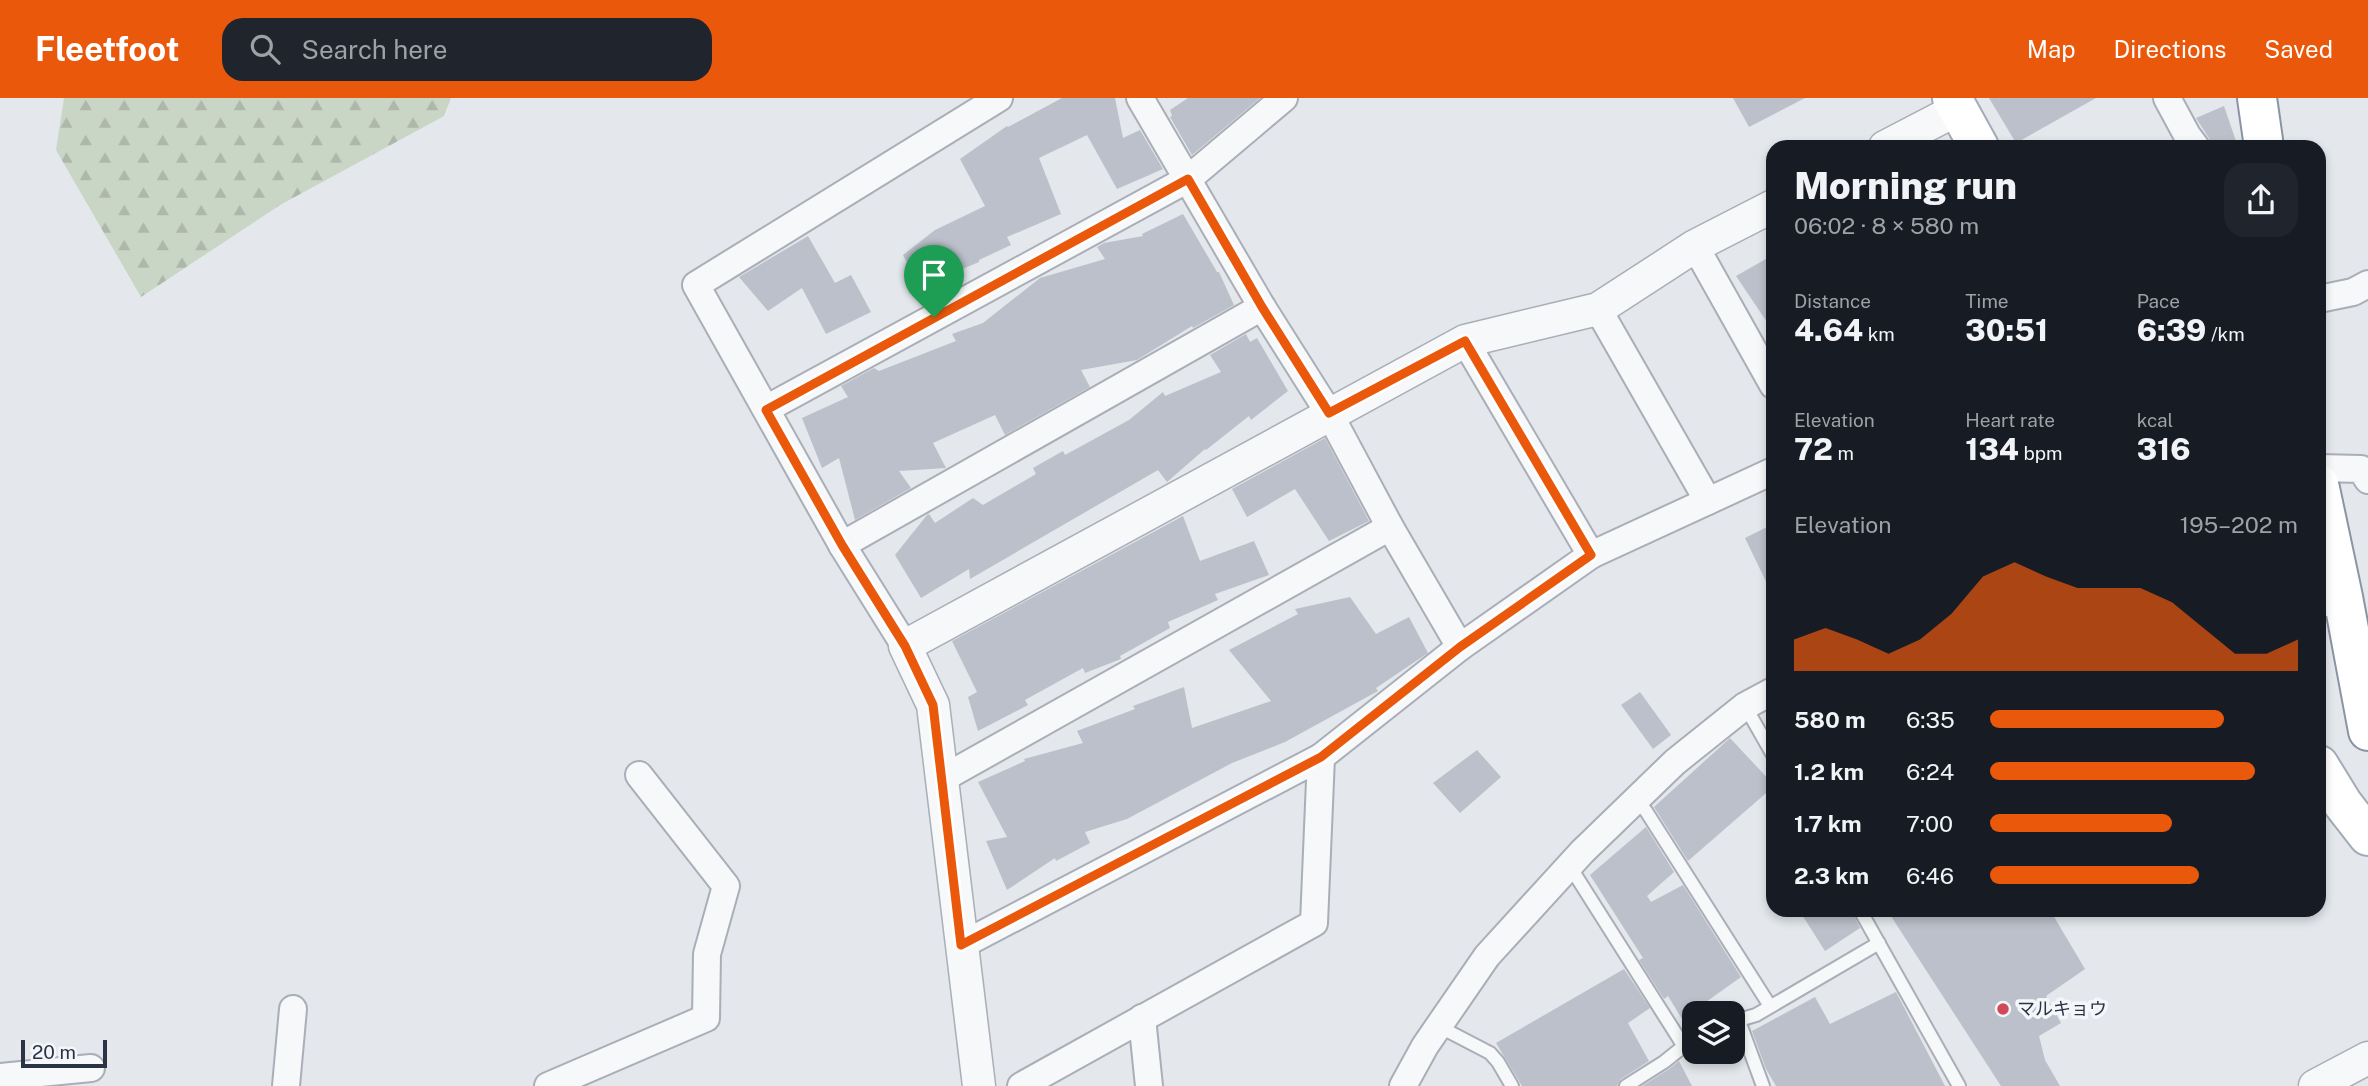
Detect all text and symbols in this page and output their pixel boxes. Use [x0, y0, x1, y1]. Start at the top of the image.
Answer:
search box [222, 18, 712, 81]
text: Fleetfoot [35, 30, 180, 68]
icon: search [246, 30, 284, 68]
text: Search here [302, 34, 448, 65]
text: Map [2027, 35, 2076, 63]
text: Directions [2114, 35, 2226, 63]
text: Saved [2264, 35, 2333, 63]
text: Morning run [1794, 163, 2017, 208]
button: share [2224, 163, 2298, 237]
text: 06:02 · 8 × 580 m [1794, 212, 1979, 239]
pin [904, 245, 964, 317]
icon: arrive [915, 256, 953, 294]
text: Distance [1794, 290, 1871, 312]
text: Time [1965, 290, 2009, 312]
text: Pace [2137, 290, 2180, 312]
text: 4.64 [1794, 312, 1863, 348]
text: 30:51 [1965, 312, 2048, 348]
text: 6:39 [2137, 312, 2206, 348]
text: km [1863, 323, 1895, 345]
text: /km [2206, 323, 2245, 345]
text: Elevation [1794, 409, 1875, 431]
text: Heart rate [1965, 409, 2055, 431]
text: kcal [2137, 409, 2173, 431]
text: 72 [1794, 431, 1833, 467]
text: 134 [1965, 431, 2019, 467]
text: 316 [2137, 431, 2191, 467]
text: m [1833, 442, 1854, 464]
text: bpm [2019, 442, 2063, 464]
text: Elevation [1794, 511, 1892, 538]
text: 195–202 m [2180, 511, 2298, 538]
text: 580 m [1794, 706, 1866, 733]
text: 6:35 [1906, 706, 1955, 733]
text: 1.2 km [1794, 758, 1864, 785]
text: 6:24 [1906, 758, 1954, 785]
text: 1.7 km [1794, 810, 1862, 837]
text: 7:00 [1906, 810, 1953, 837]
text: 2.3 km [1794, 862, 1869, 889]
text: 6:46 [1906, 862, 1954, 889]
place label: マルキョウ [2017, 998, 2107, 1019]
map controls [1682, 1001, 1745, 1064]
button: layers [1682, 1001, 1745, 1064]
marker: マルキョウ [1995, 1001, 2011, 1017]
scale bar [21, 1037, 107, 1069]
text: 20 m [32, 1041, 76, 1063]

